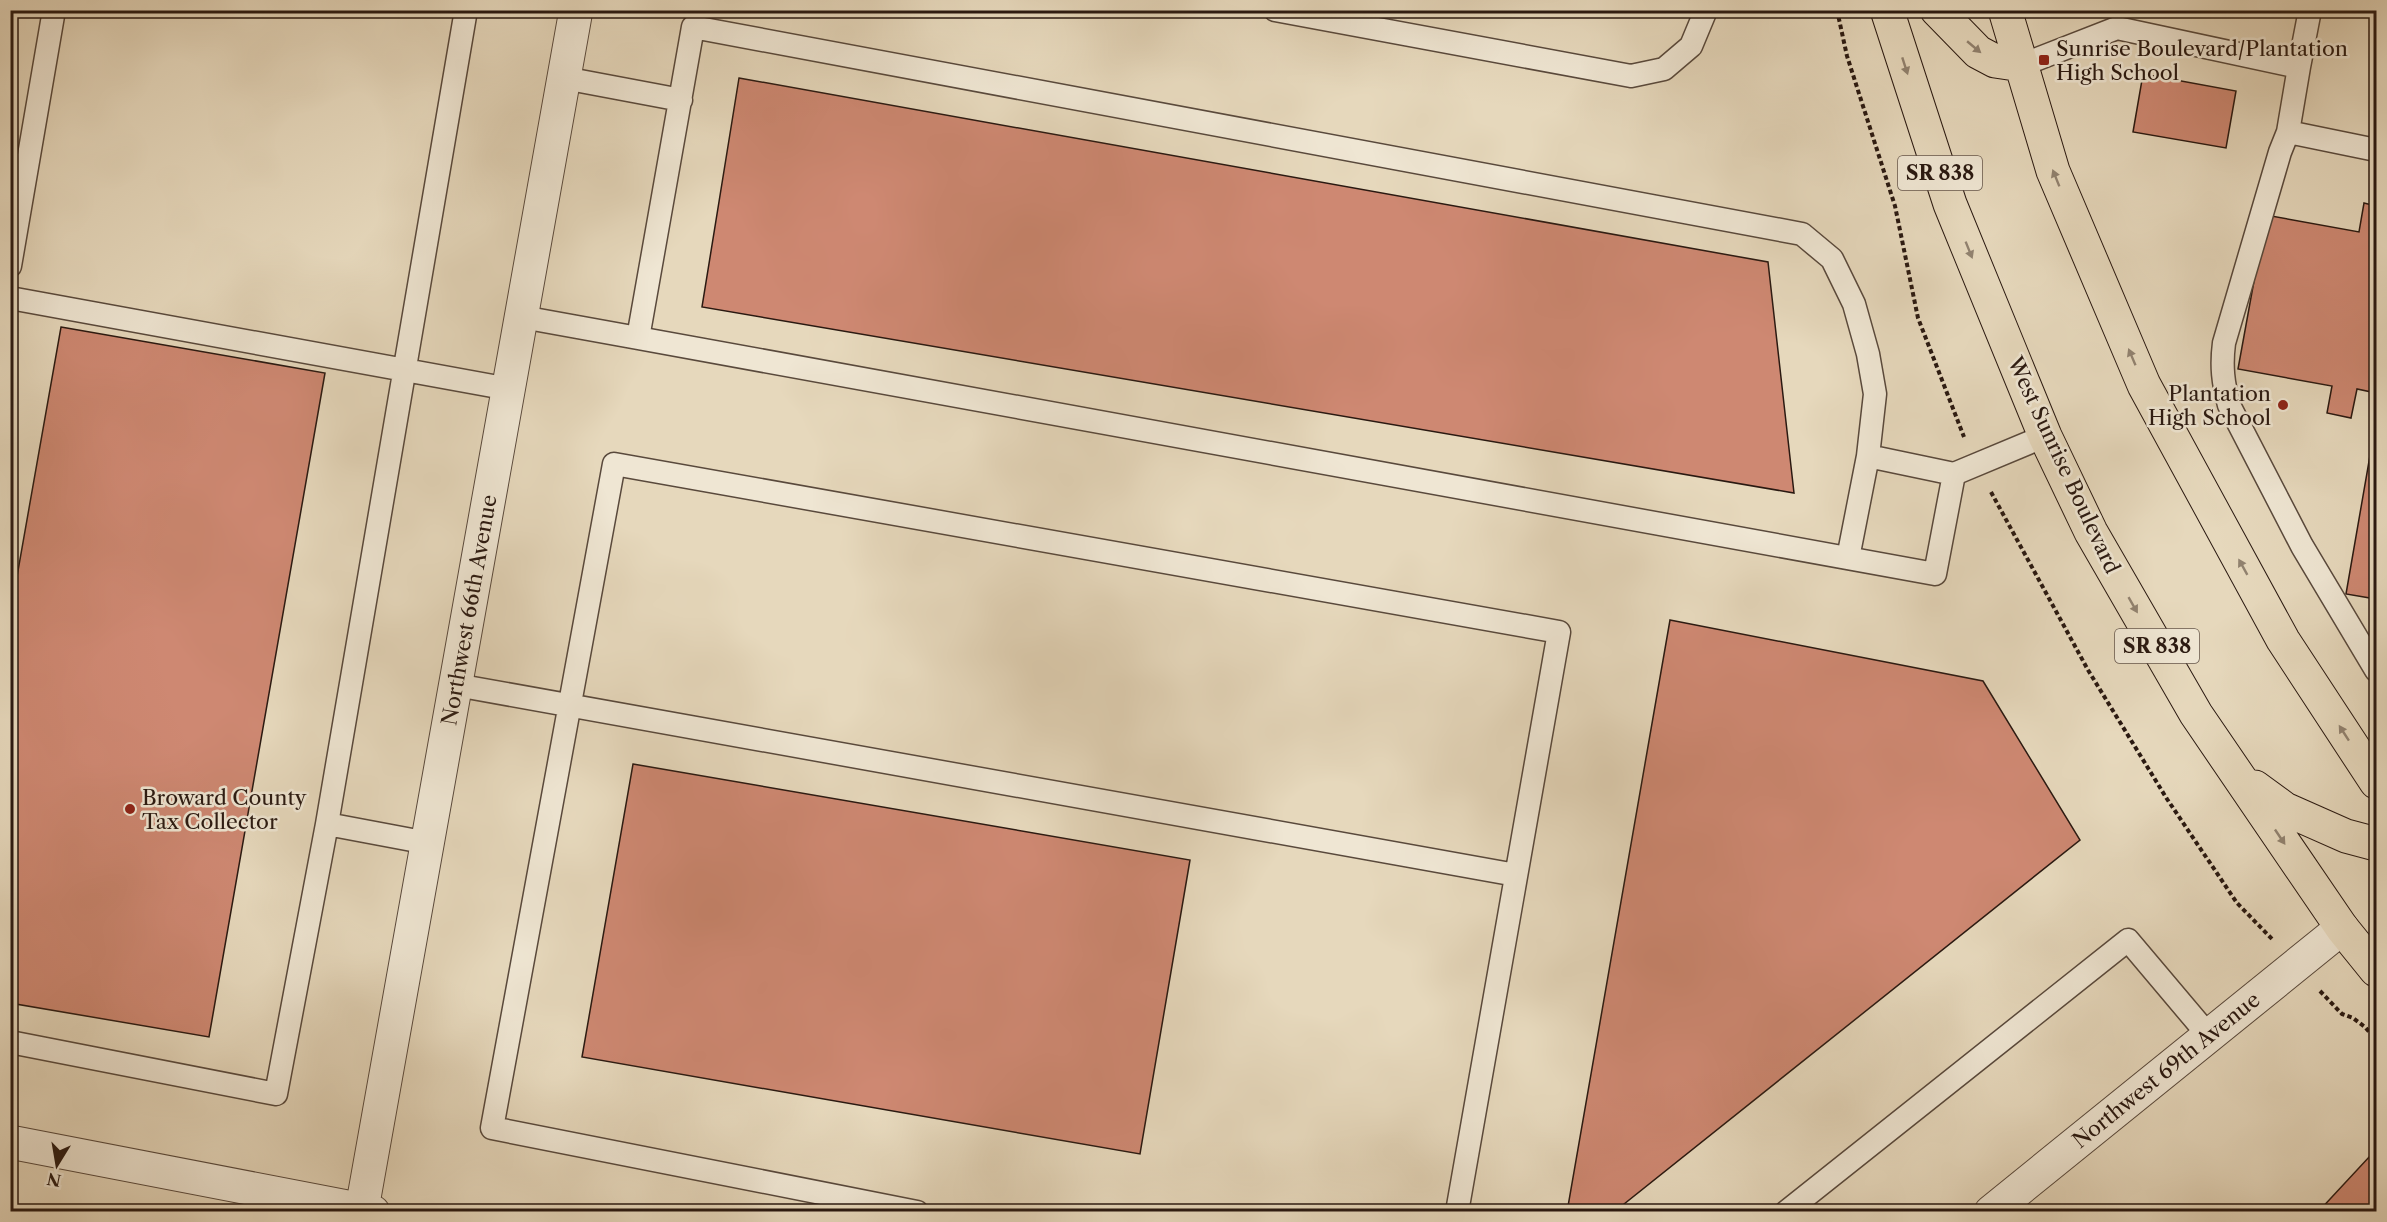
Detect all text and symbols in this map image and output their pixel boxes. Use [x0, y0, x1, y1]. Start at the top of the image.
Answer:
place label: Sunrise Boulevard/Plantation High School [2056, 36, 2348, 85]
one-way arrow [1966, 40, 1981, 53]
marker: Sunrise Boulevard/Plantation High School [2037, 53, 2051, 67]
one-way arrow [1901, 57, 1911, 75]
road number: SR 838 [1898, 156, 1982, 190]
one-way arrow [2051, 168, 2061, 186]
one-way arrow [1964, 242, 1974, 260]
one-way arrow [2127, 348, 2137, 366]
street label: West Sunrise Boulevard [2002, 352, 2125, 578]
place label: Plantation High School [2148, 381, 2271, 430]
marker: Plantation High School [2276, 398, 2290, 412]
street label: Northwest 66th Avenue [436, 493, 502, 727]
one-way arrow [2238, 558, 2248, 575]
one-way arrow [2128, 597, 2139, 613]
road number: SR 838 [2115, 629, 2199, 663]
one-way arrow [2339, 725, 2350, 741]
place label: Broward County Tax Collector [142, 785, 307, 834]
marker: Broward County Tax Collector [123, 802, 137, 816]
one-way arrow [2274, 828, 2286, 844]
street label: Northwest 69th Avenue [2067, 987, 2265, 1153]
north arrow [27, 1135, 87, 1195]
text: N [45, 1169, 63, 1191]

